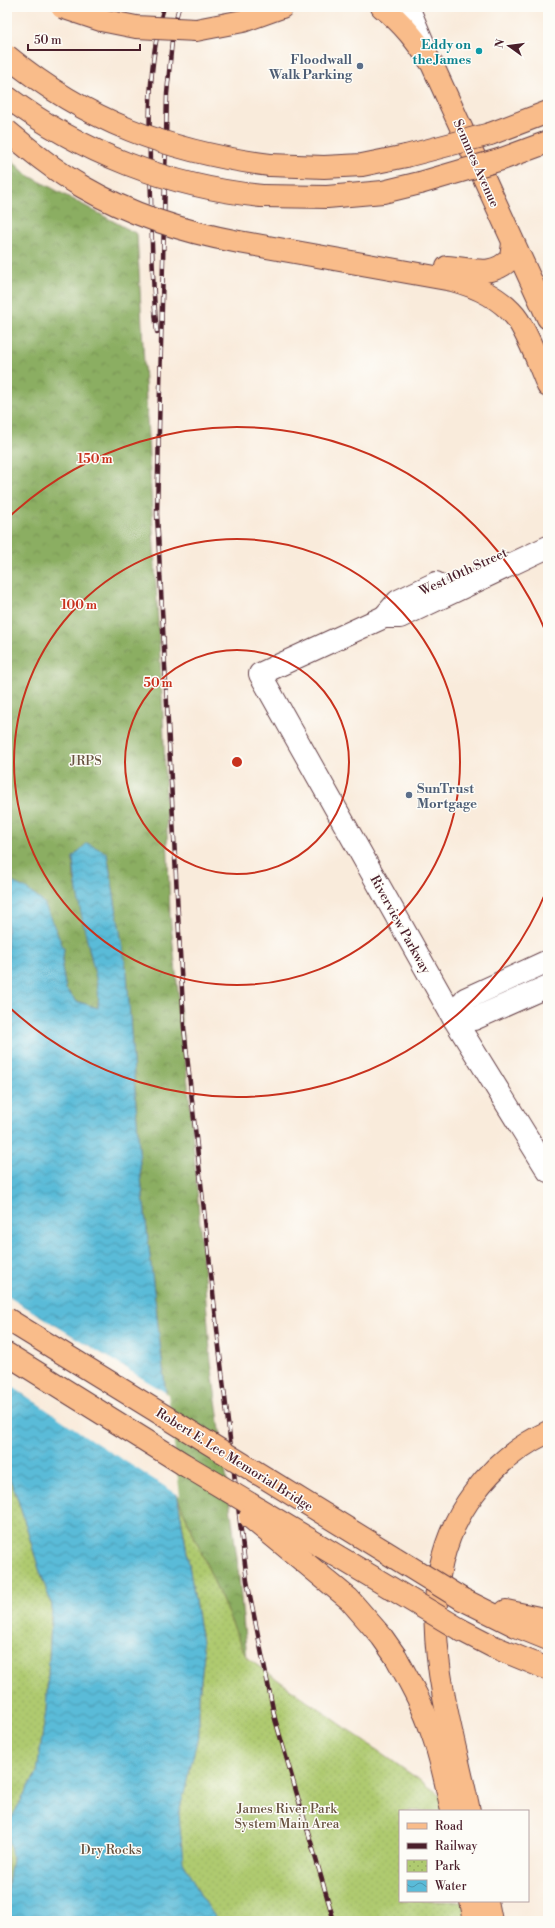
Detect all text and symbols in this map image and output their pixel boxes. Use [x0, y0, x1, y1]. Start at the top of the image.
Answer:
scale bar [28, 26, 140, 52]
north arrow [489, 26, 529, 66]
text: 50 m [34, 33, 62, 48]
place label: Eddy on the James [412, 37, 471, 68]
text: N [492, 38, 508, 50]
marker: Eddy on the James [474, 46, 484, 56]
place label: Floodwall Walk Parking [268, 52, 353, 83]
marker: Floodwall Walk Parking [355, 61, 365, 71]
street label: Semmes Avenue [450, 117, 503, 210]
text: 150 m [78, 452, 112, 467]
street label: West 10th Street [416, 544, 510, 600]
text: 100 m [61, 598, 97, 613]
text: 50 m [143, 676, 173, 691]
park label: JRPS [69, 753, 102, 769]
centre of rings [230, 755, 244, 769]
place label: SunTrust Mortgage [417, 781, 477, 812]
marker: SunTrust Mortgage [404, 790, 414, 800]
street label: Riverview Parkway [366, 872, 434, 977]
street label: Robert E. Lee Memorial Bridge [153, 1405, 316, 1515]
park label: James River Park System Main Area [235, 1801, 340, 1832]
legend [399, 1810, 529, 1902]
text: Road [435, 1819, 463, 1834]
text: Railway [435, 1839, 477, 1854]
park label: Dry Rocks [81, 1842, 142, 1858]
text: Park [435, 1859, 461, 1874]
text: Water [434, 1879, 467, 1894]

